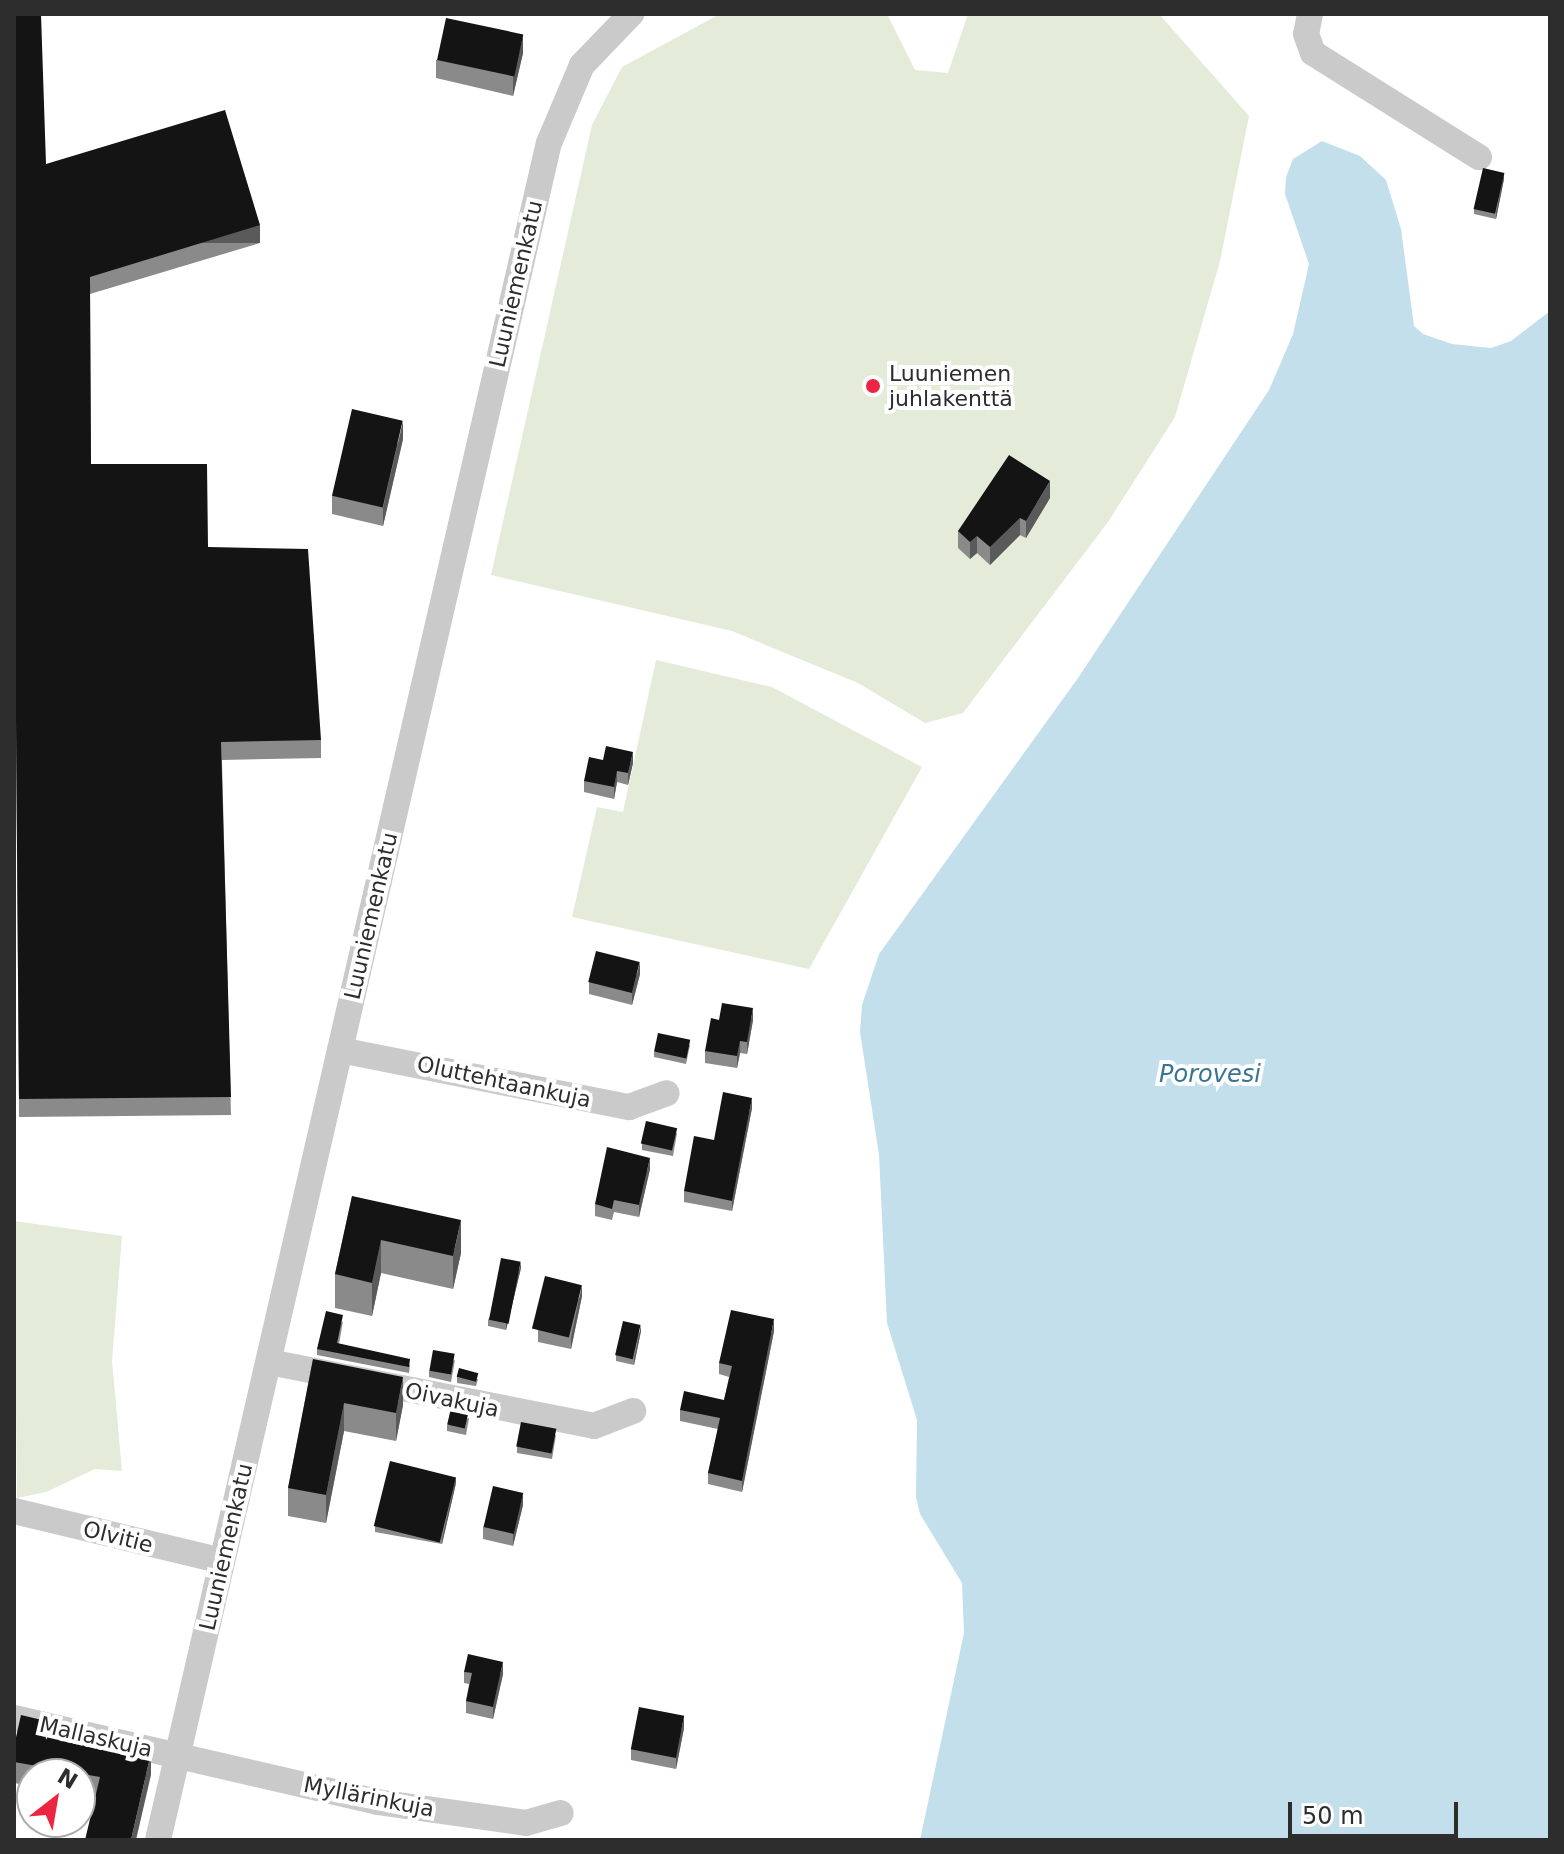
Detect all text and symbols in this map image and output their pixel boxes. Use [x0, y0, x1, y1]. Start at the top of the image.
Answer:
street label: Luuniemenkatu [484, 198, 548, 370]
place label: Luuniemen juhlakenttä [889, 360, 1013, 412]
marker: Luuniemen juhlakenttä [864, 377, 882, 395]
street label: Luuniemenkatu [339, 830, 403, 1002]
street label: Oluttehtaankuja [415, 1051, 593, 1113]
water label: Porovesi [1159, 1061, 1261, 1089]
street label: Oivakuja [403, 1377, 501, 1423]
street label: Luuniemenkatu [194, 1461, 258, 1633]
street label: Olvitie [80, 1516, 156, 1558]
street label: Mallaskuja [37, 1711, 155, 1763]
north arrow [16, 1758, 96, 1838]
text: N [53, 1763, 82, 1794]
street label: Myllärinkuja [301, 1771, 437, 1823]
scale bar [1292, 1786, 1462, 1836]
text: 50 m [1302, 1802, 1364, 1830]

